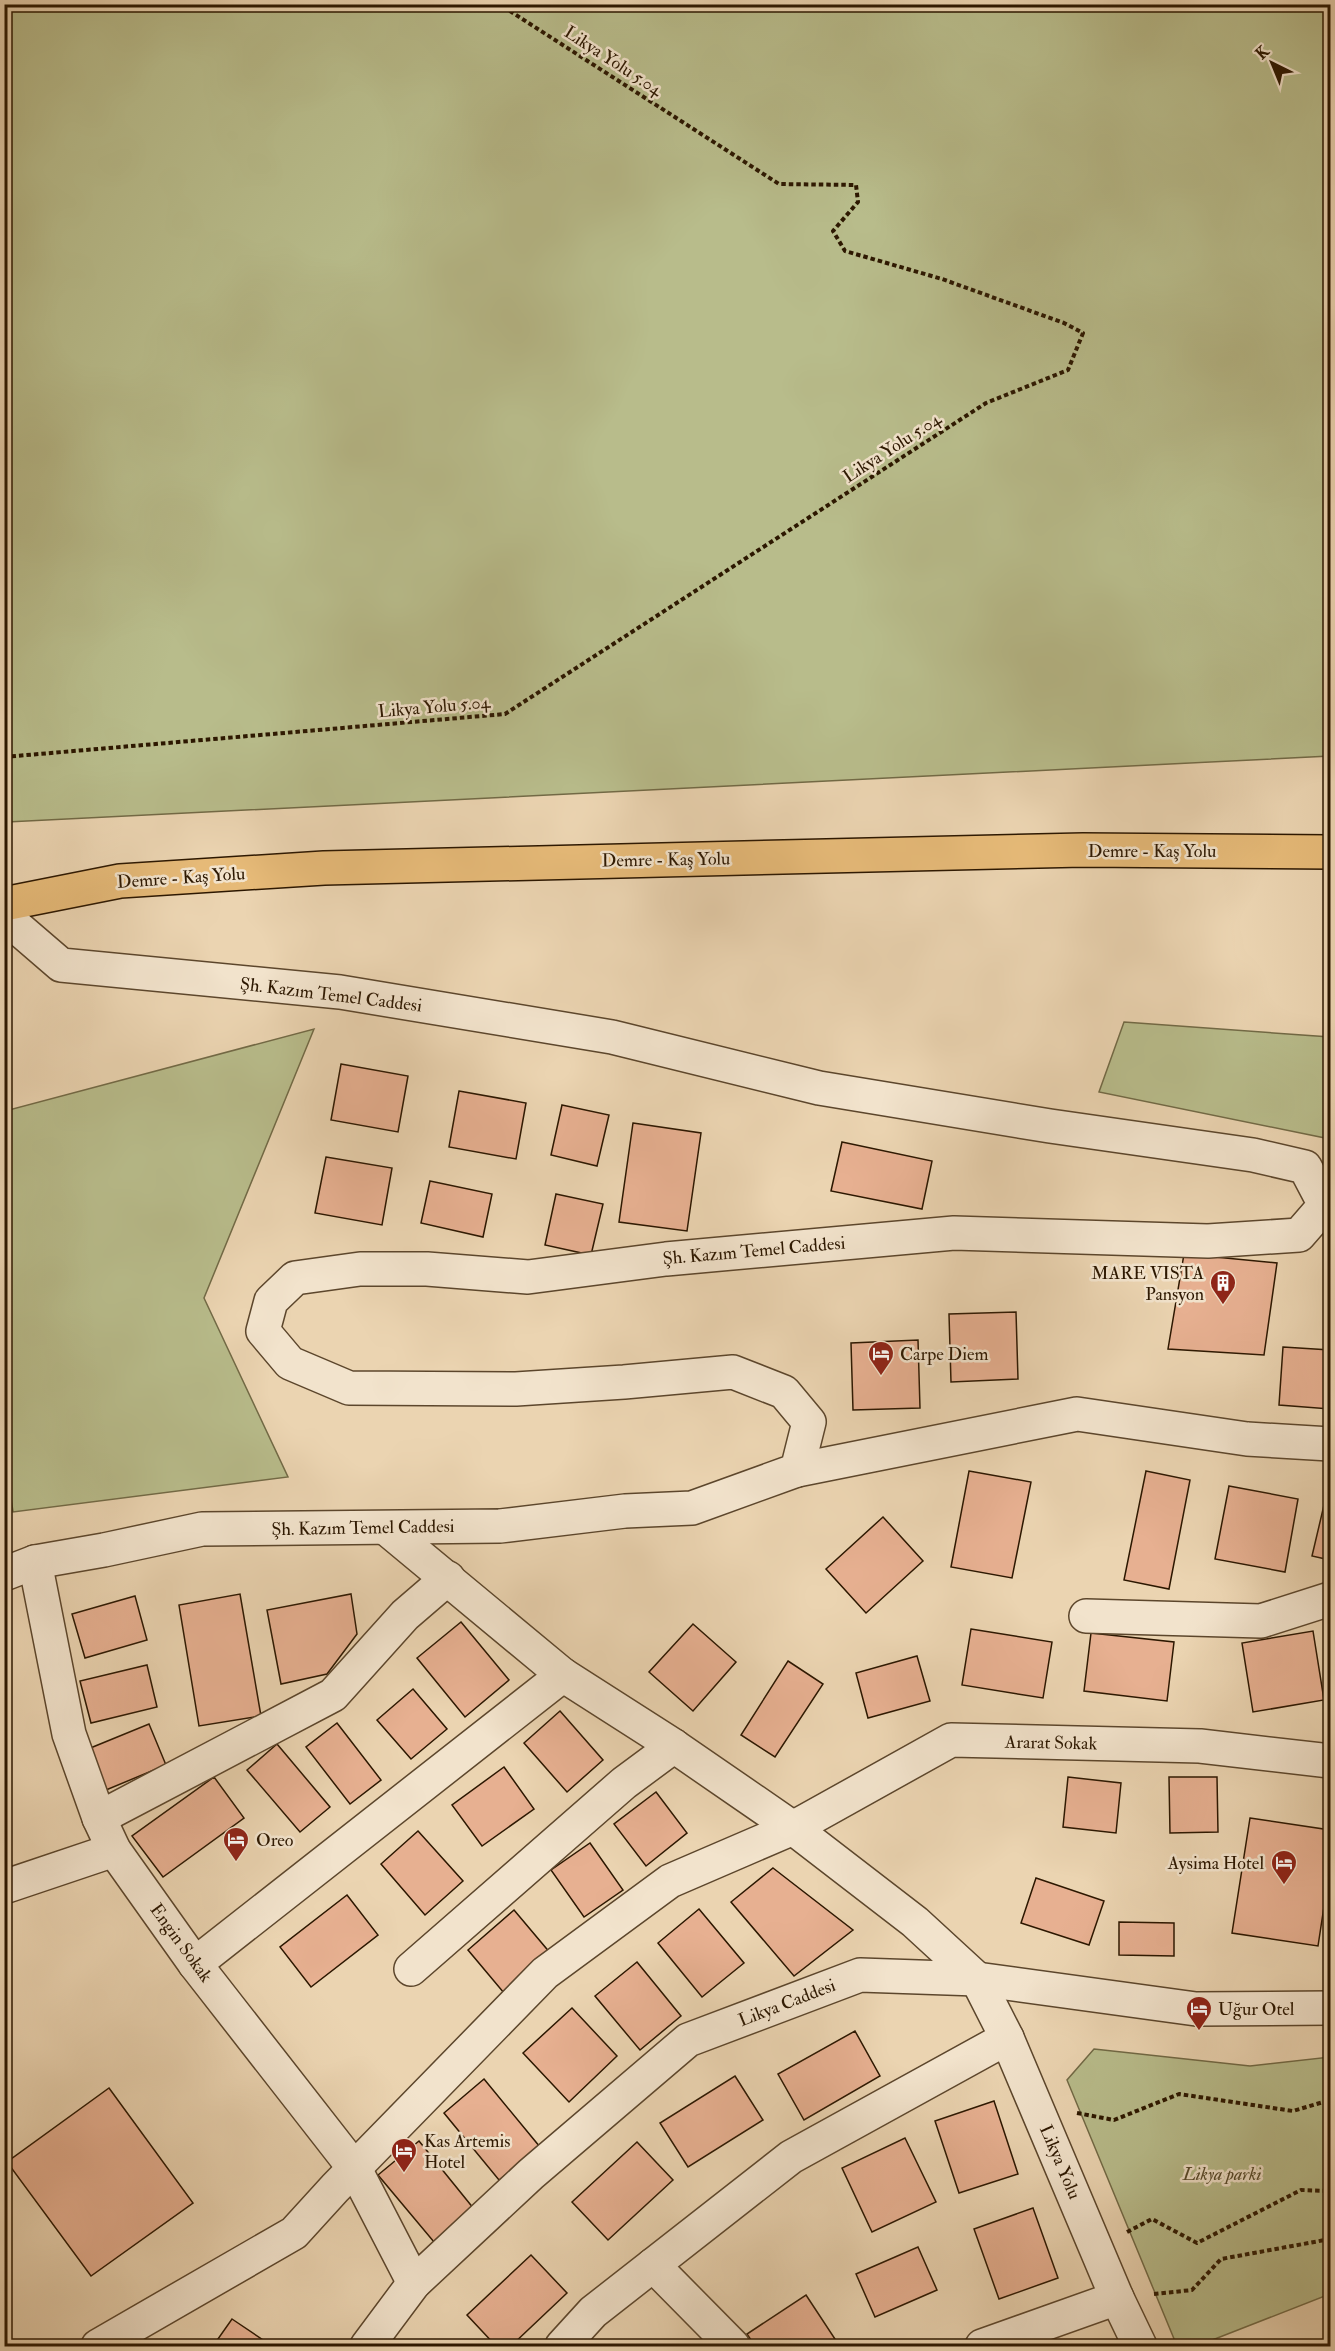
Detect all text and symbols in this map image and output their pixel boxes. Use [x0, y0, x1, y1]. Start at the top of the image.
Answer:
street label: Likya Yolu 5.04 [560, 21, 667, 102]
north arrow [1242, 33, 1302, 93]
text: K [1252, 41, 1274, 64]
street label: Likya Yolu 5.04 [839, 407, 946, 488]
street label: Likya Yolu 5.04 [377, 691, 492, 723]
street label: Demre - Kaş Yolu [1088, 840, 1216, 863]
street label: Demre - Kaş Yolu [602, 847, 730, 873]
street label: Demre - Kaş Yolu [116, 862, 246, 894]
street label: Şh. Kazım Temel Caddesi [239, 972, 423, 1018]
street label: Şh. Kazım Temel Caddesi [662, 1232, 846, 1270]
place label: MARE VISTA Pansyon [1091, 1262, 1205, 1306]
building icon: MARE VISTA Pansyon [1208, 1268, 1238, 1306]
hotel icon: Carpe Diem [866, 1339, 896, 1377]
place label: Carpe Diem [900, 1343, 989, 1366]
street label: Şh. Kazım Temel Caddesi [271, 1515, 455, 1541]
street label: Ararat Sokak [1004, 1731, 1098, 1755]
hotel icon: Oreo [221, 1825, 251, 1863]
place label: Oreo [256, 1829, 294, 1852]
hotel icon: Aysima Hotel [1269, 1848, 1299, 1886]
place label: Aysima Hotel [1167, 1852, 1264, 1875]
street label: Engin Sokak [145, 1899, 218, 1987]
street label: Likya Caddesi [735, 1974, 839, 2032]
hotel icon: Uğur Otel [1184, 1994, 1214, 2032]
place label: Uğur Otel [1218, 1998, 1295, 2021]
street label: Likya Yolu [1034, 2121, 1086, 2203]
place label: Kas Artemis Hotel [424, 2130, 510, 2174]
hotel icon: Kas Artemis Hotel [389, 2136, 419, 2174]
park label: Likya parki [1182, 2163, 1261, 2186]

